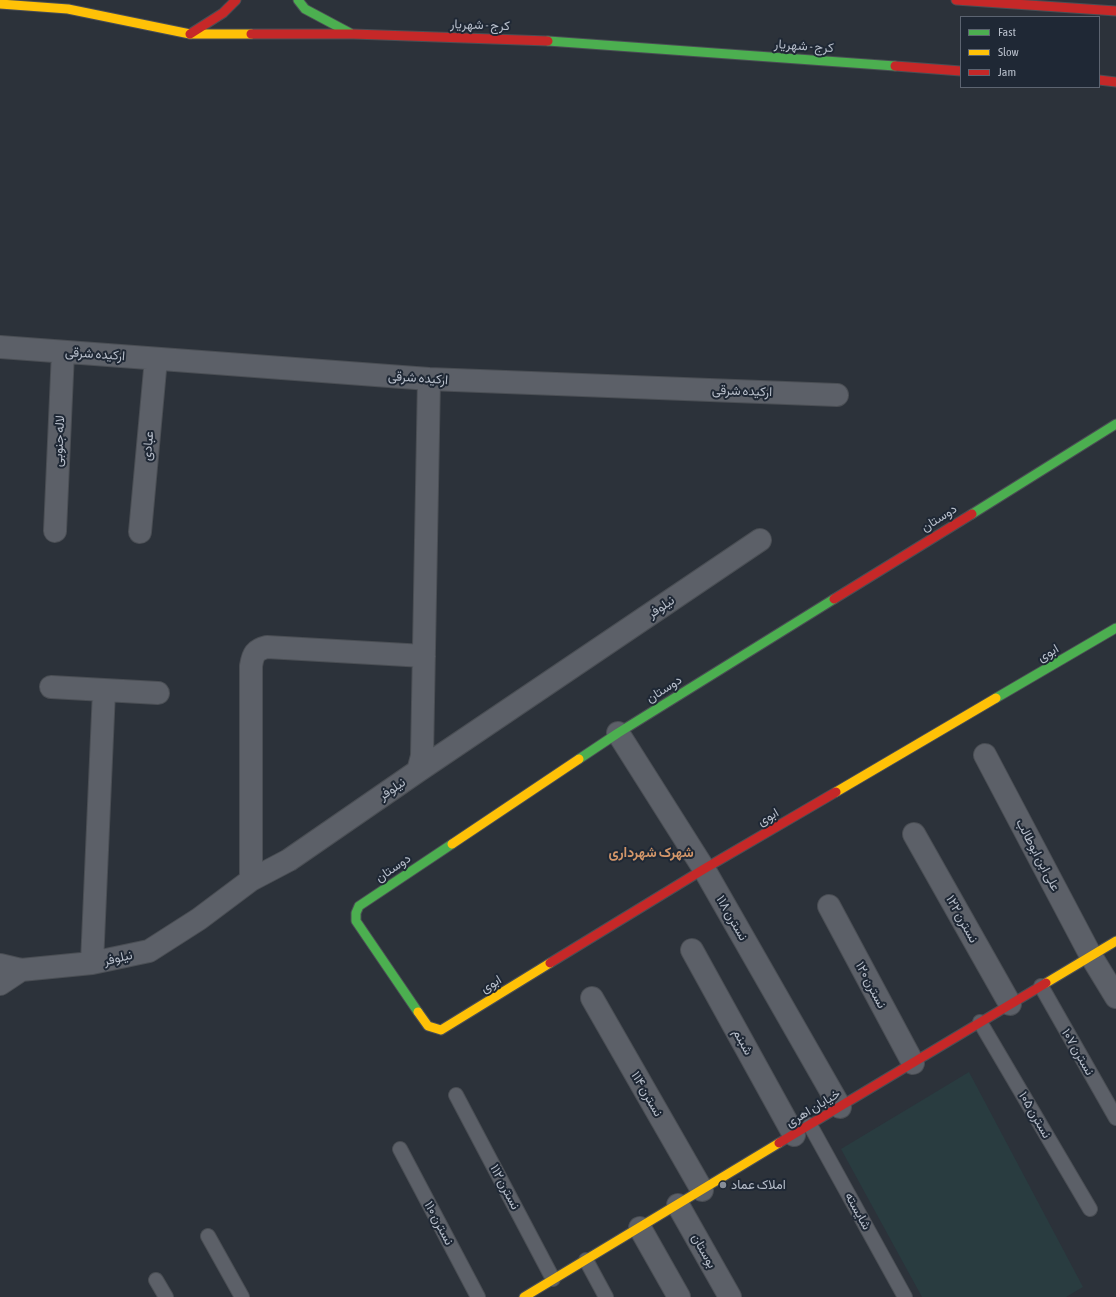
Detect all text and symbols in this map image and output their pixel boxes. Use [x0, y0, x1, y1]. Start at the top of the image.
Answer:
street label: کرج - شهریار [450, 16, 510, 34]
legend [960, 16, 1100, 88]
text: Fast [998, 25, 1016, 39]
street label: کرج - شهریار [774, 36, 834, 56]
text: Slow [998, 45, 1019, 59]
text: Jam [998, 65, 1016, 79]
street label: ارکیده شرقی [64, 344, 126, 364]
street label: ارکیده شرقی [387, 368, 449, 388]
street label: ارکیده شرقی [712, 382, 772, 400]
street label: لاله جنوبی [50, 415, 68, 467]
street label: عبادی [139, 430, 157, 462]
street label: دوستان [918, 501, 960, 535]
street label: نیلوفر [644, 592, 678, 622]
street label: ابوی [1035, 641, 1061, 665]
street label: دوستان [643, 672, 685, 706]
street label: نیلوفر [375, 774, 409, 804]
street label: ابوی [755, 805, 781, 829]
street label: علی ابن ابوطالب [1012, 816, 1064, 894]
district label: شهرک شهرداری [608, 845, 694, 861]
street label: دوستان [372, 851, 414, 885]
street label: نسترن ۱۱۸ [713, 893, 751, 943]
street label: نسترن ۱۲۲ [943, 893, 981, 945]
street label: نیلوفر [102, 947, 134, 969]
street label: نسترن ۱۲۰ [852, 959, 890, 1011]
street label: ابوی [478, 972, 504, 996]
street label: شبنم [730, 1026, 756, 1058]
street label: نسترن ۱۰۷ [1058, 1026, 1098, 1078]
street label: نسترن ۱۱۴ [628, 1069, 666, 1119]
street label: خیابان اهری [783, 1086, 843, 1130]
street label: نسترن ۱۰۵ [1015, 1089, 1055, 1141]
street label: نسترن ۱۱۲ [487, 1162, 523, 1212]
place label: املاک عماد [731, 1177, 786, 1193]
marker: املاک عماد [718, 1180, 728, 1190]
street label: شایسته [841, 1190, 875, 1232]
street label: نسترن ۱۱۰ [421, 1198, 457, 1248]
street label: بوستان [688, 1231, 720, 1271]

